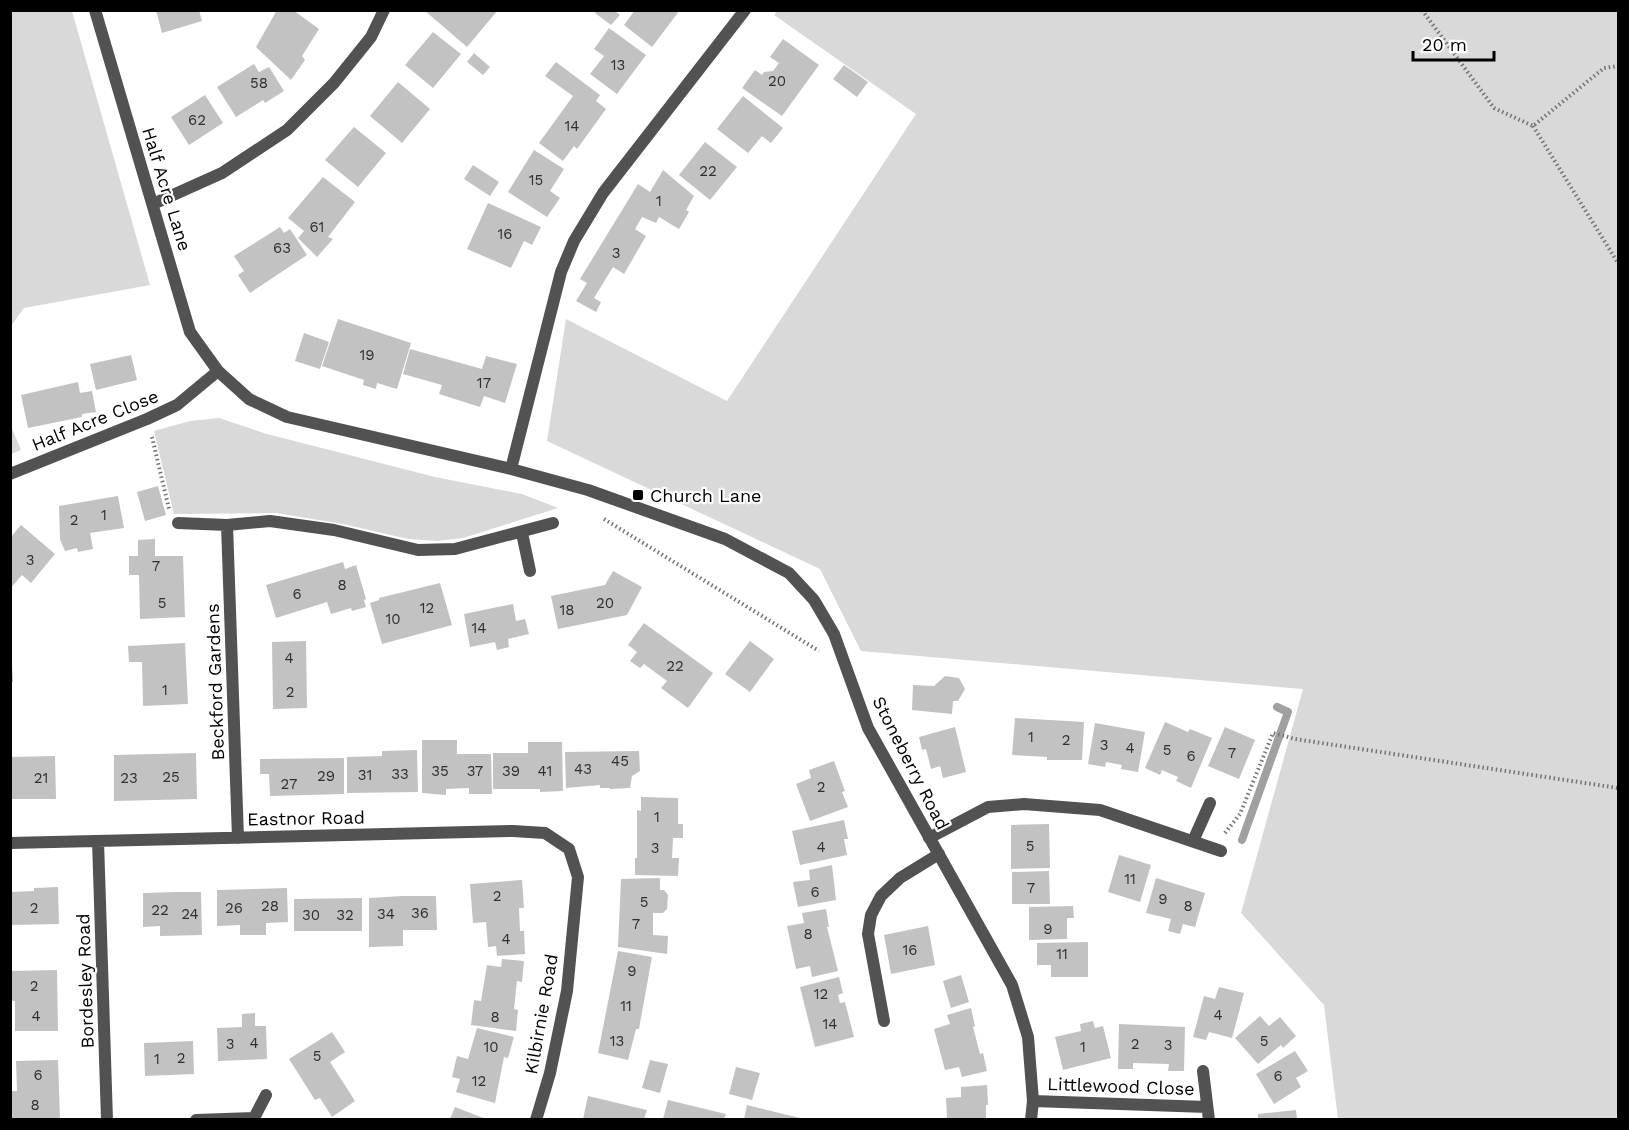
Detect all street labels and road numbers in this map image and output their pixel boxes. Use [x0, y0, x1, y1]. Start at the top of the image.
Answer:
street label: Half Acre Lane [138, 125, 196, 253]
street label: Half Acre Close [29, 385, 161, 455]
street label: Beckford Gardens [202, 603, 228, 761]
street label: Stoneberry Road [868, 693, 954, 833]
street label: Eastnor Road [247, 806, 365, 830]
street label: Bordesley Road [72, 913, 98, 1049]
street label: Kilbirnie Road [520, 952, 562, 1076]
street label: Littlewood Close [1047, 1073, 1195, 1099]

